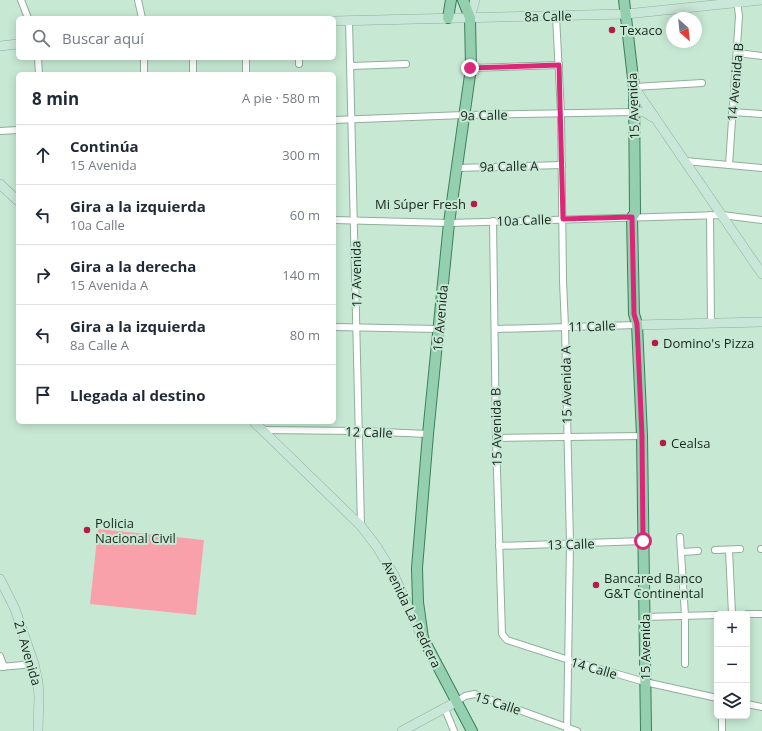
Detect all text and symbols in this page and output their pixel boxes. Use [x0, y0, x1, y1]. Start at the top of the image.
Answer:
street label: 8a Calle [524, 7, 572, 25]
north arrow [666, 12, 702, 48]
search box [16, 16, 336, 60]
place label: Texaco [620, 21, 663, 39]
marker: Texaco [607, 25, 617, 35]
icon: search [30, 27, 52, 49]
text: Buscar aquí [62, 28, 144, 48]
street label: 14 Avenida B [723, 42, 747, 122]
route end [461, 59, 479, 77]
street label: 15 Avenida [623, 72, 643, 140]
text: 8 min [32, 87, 79, 110]
text: A pie · 580 m [242, 89, 320, 107]
street label: 9a Calle [460, 106, 508, 124]
text: Continúa [70, 136, 139, 156]
icon: ahead [32, 144, 54, 166]
text: 300 m [282, 146, 320, 164]
text: 15 Avenida [70, 156, 137, 174]
street label: 9a Calle A [479, 156, 539, 176]
place label: Mi Súper Fresh [375, 195, 466, 213]
text: Gira a la izquierda [70, 196, 206, 216]
marker: Mi Súper Fresh [469, 199, 479, 209]
icon: left [32, 204, 54, 226]
text: 60 m [290, 206, 320, 224]
street label: 10a Calle [496, 210, 552, 230]
text: 10a Calle [70, 216, 125, 234]
street label: 17 Avenida [346, 240, 366, 308]
text: Gira a la derecha [70, 256, 196, 276]
icon: right [32, 264, 54, 286]
text: 140 m [282, 266, 320, 284]
text: 15 Avenida A [70, 276, 148, 294]
street label: 16 Avenida [428, 284, 452, 352]
text: Gira a la izquierda [70, 316, 206, 336]
street label: 11 Calle [568, 316, 616, 336]
icon: left [32, 324, 54, 346]
text: 80 m [290, 326, 320, 344]
place label: Domino's Pizza [663, 334, 754, 352]
text: 8a Calle A [70, 336, 129, 354]
marker: Domino's Pizza [650, 338, 660, 348]
street label: 15 Avenida A [556, 345, 576, 424]
icon: arrive [32, 384, 54, 406]
text: Llegada al destino [70, 385, 205, 405]
street label: 15 Avenida B [486, 388, 506, 466]
street label: 12 Calle [345, 422, 393, 442]
place label: Cealsa [671, 434, 710, 452]
marker: Cealsa [658, 438, 668, 448]
place label: Policia Nacional Civil [95, 514, 176, 547]
marker: Policia Nacional Civil [82, 525, 92, 535]
route start [634, 532, 652, 550]
street label: 13 Calle [547, 534, 595, 554]
street label: Avenida La Pedrera [378, 557, 446, 671]
place label: Bancared Banco G&T Continental [604, 569, 704, 602]
marker: Bancared Banco G&T Continental [591, 580, 601, 590]
map controls [714, 611, 750, 719]
button: + [714, 611, 750, 647]
street label: 15 Avenida [636, 614, 654, 680]
street label: 21 Avenida [10, 618, 46, 688]
button: − [714, 647, 750, 683]
street label: 14 Calle [569, 653, 619, 683]
button: layers [714, 683, 750, 719]
street label: 15 Calle [473, 687, 523, 719]

